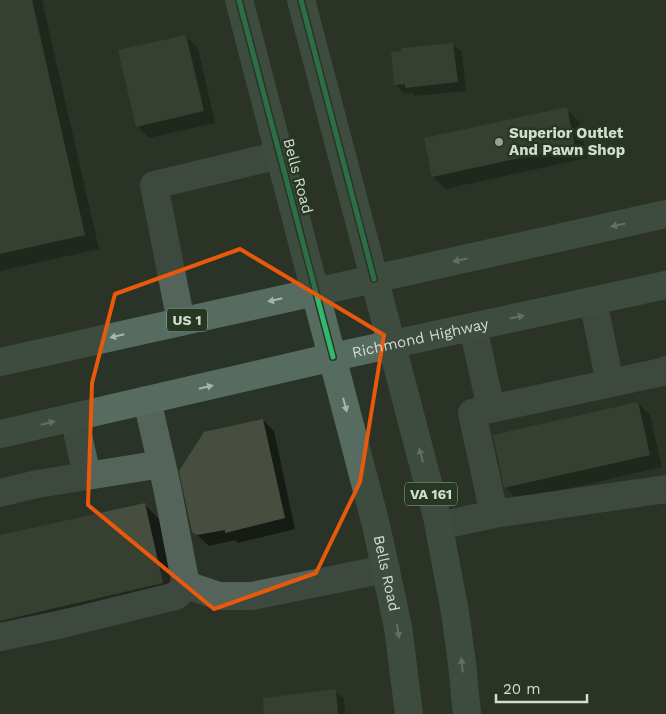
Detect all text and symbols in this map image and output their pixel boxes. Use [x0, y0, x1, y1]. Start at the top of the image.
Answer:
place label: Superior Outlet And Pawn Shop [509, 124, 625, 159]
street label: Bells Road [279, 136, 317, 216]
marker: Superior Outlet And Pawn Shop [493, 136, 505, 148]
one-way arrow [611, 221, 626, 229]
one-way arrow [451, 256, 467, 264]
one-way arrow [267, 297, 283, 305]
road number: US 1 [167, 308, 207, 332]
one-way arrow [510, 313, 525, 321]
street label: Richmond Highway [350, 315, 490, 362]
one-way arrow [109, 332, 124, 340]
one-way arrow [198, 383, 213, 391]
one-way arrow [341, 397, 349, 412]
one-way arrow [40, 419, 55, 427]
one-way arrow [417, 447, 425, 462]
road number: VA 161 [405, 482, 457, 506]
street label: Bells Road [369, 534, 403, 613]
one-way arrow [395, 623, 403, 639]
one-way arrow [458, 657, 466, 673]
scale bar [496, 672, 587, 704]
text: 20 m [503, 680, 541, 698]

